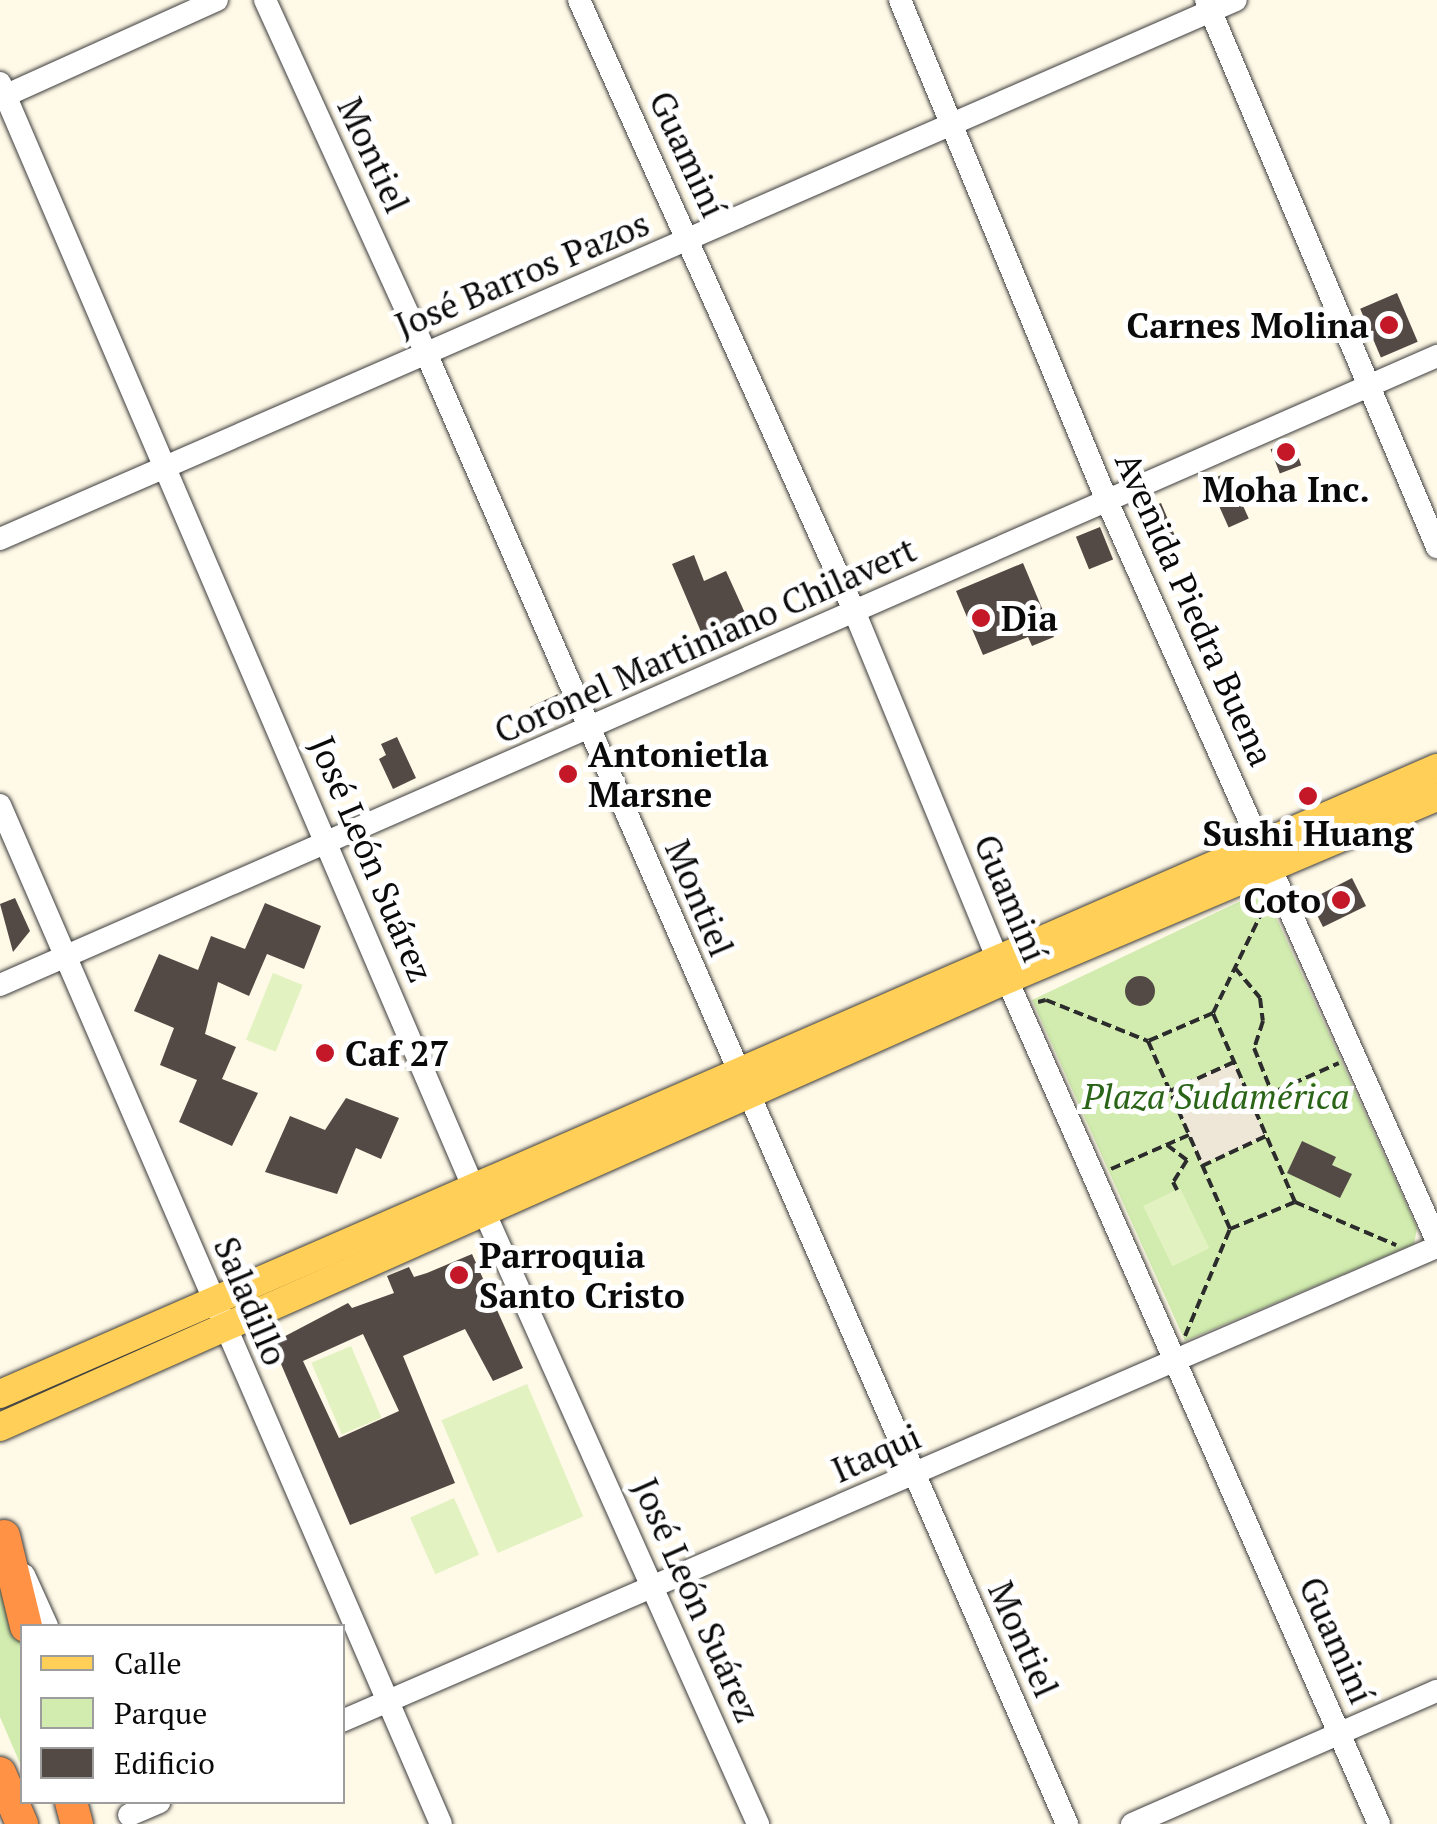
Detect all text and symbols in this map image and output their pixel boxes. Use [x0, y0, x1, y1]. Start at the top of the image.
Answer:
street label: Guaminí [641, 84, 735, 224]
street label: Montiel [329, 91, 419, 219]
street label: José Barros Pazos [389, 202, 655, 346]
place label: Carnes Molina [1126, 304, 1369, 346]
marker: Carnes Molina [1378, 314, 1400, 336]
marker: Moha Inc. [1275, 441, 1297, 463]
street label: Avenida Piedra Buena [1107, 446, 1283, 772]
place label: Moha Inc. [1202, 468, 1370, 510]
street label: Coronel Martiniano Chilavert [488, 528, 922, 752]
place label: Dia [1001, 597, 1058, 639]
marker: Dia [970, 607, 992, 629]
street label: José León Suárez [301, 730, 443, 988]
place label: Antonietla Marsne [588, 733, 769, 815]
marker: Antonietla Marsne [557, 763, 579, 785]
marker: Sushi Huang [1297, 785, 1319, 807]
place label: Sushi Huang [1202, 812, 1414, 854]
street label: Guaminí [966, 828, 1056, 968]
street label: Montiel [657, 834, 743, 962]
place label: Coto [1244, 879, 1321, 921]
marker: Coto [1330, 889, 1352, 911]
place label: Caf 27 [345, 1032, 449, 1074]
marker: Caf 27 [314, 1042, 336, 1064]
park label: Plaza Sudamérica [1083, 1075, 1349, 1117]
street label: Saladillo [205, 1231, 297, 1371]
place label: Parroquia Santo Cristo [479, 1234, 685, 1316]
marker: Parroquia Santo Cristo [448, 1264, 470, 1286]
street label: Itaqui [825, 1415, 927, 1491]
street label: José León Suárez [624, 1472, 770, 1728]
street label: Guaminí [1291, 1570, 1383, 1710]
street label: Montiel [980, 1575, 1068, 1703]
legend [20, 1624, 345, 1804]
text: Calle [114, 1643, 182, 1683]
text: Parque [114, 1693, 207, 1733]
text: Edificio [114, 1743, 215, 1783]

